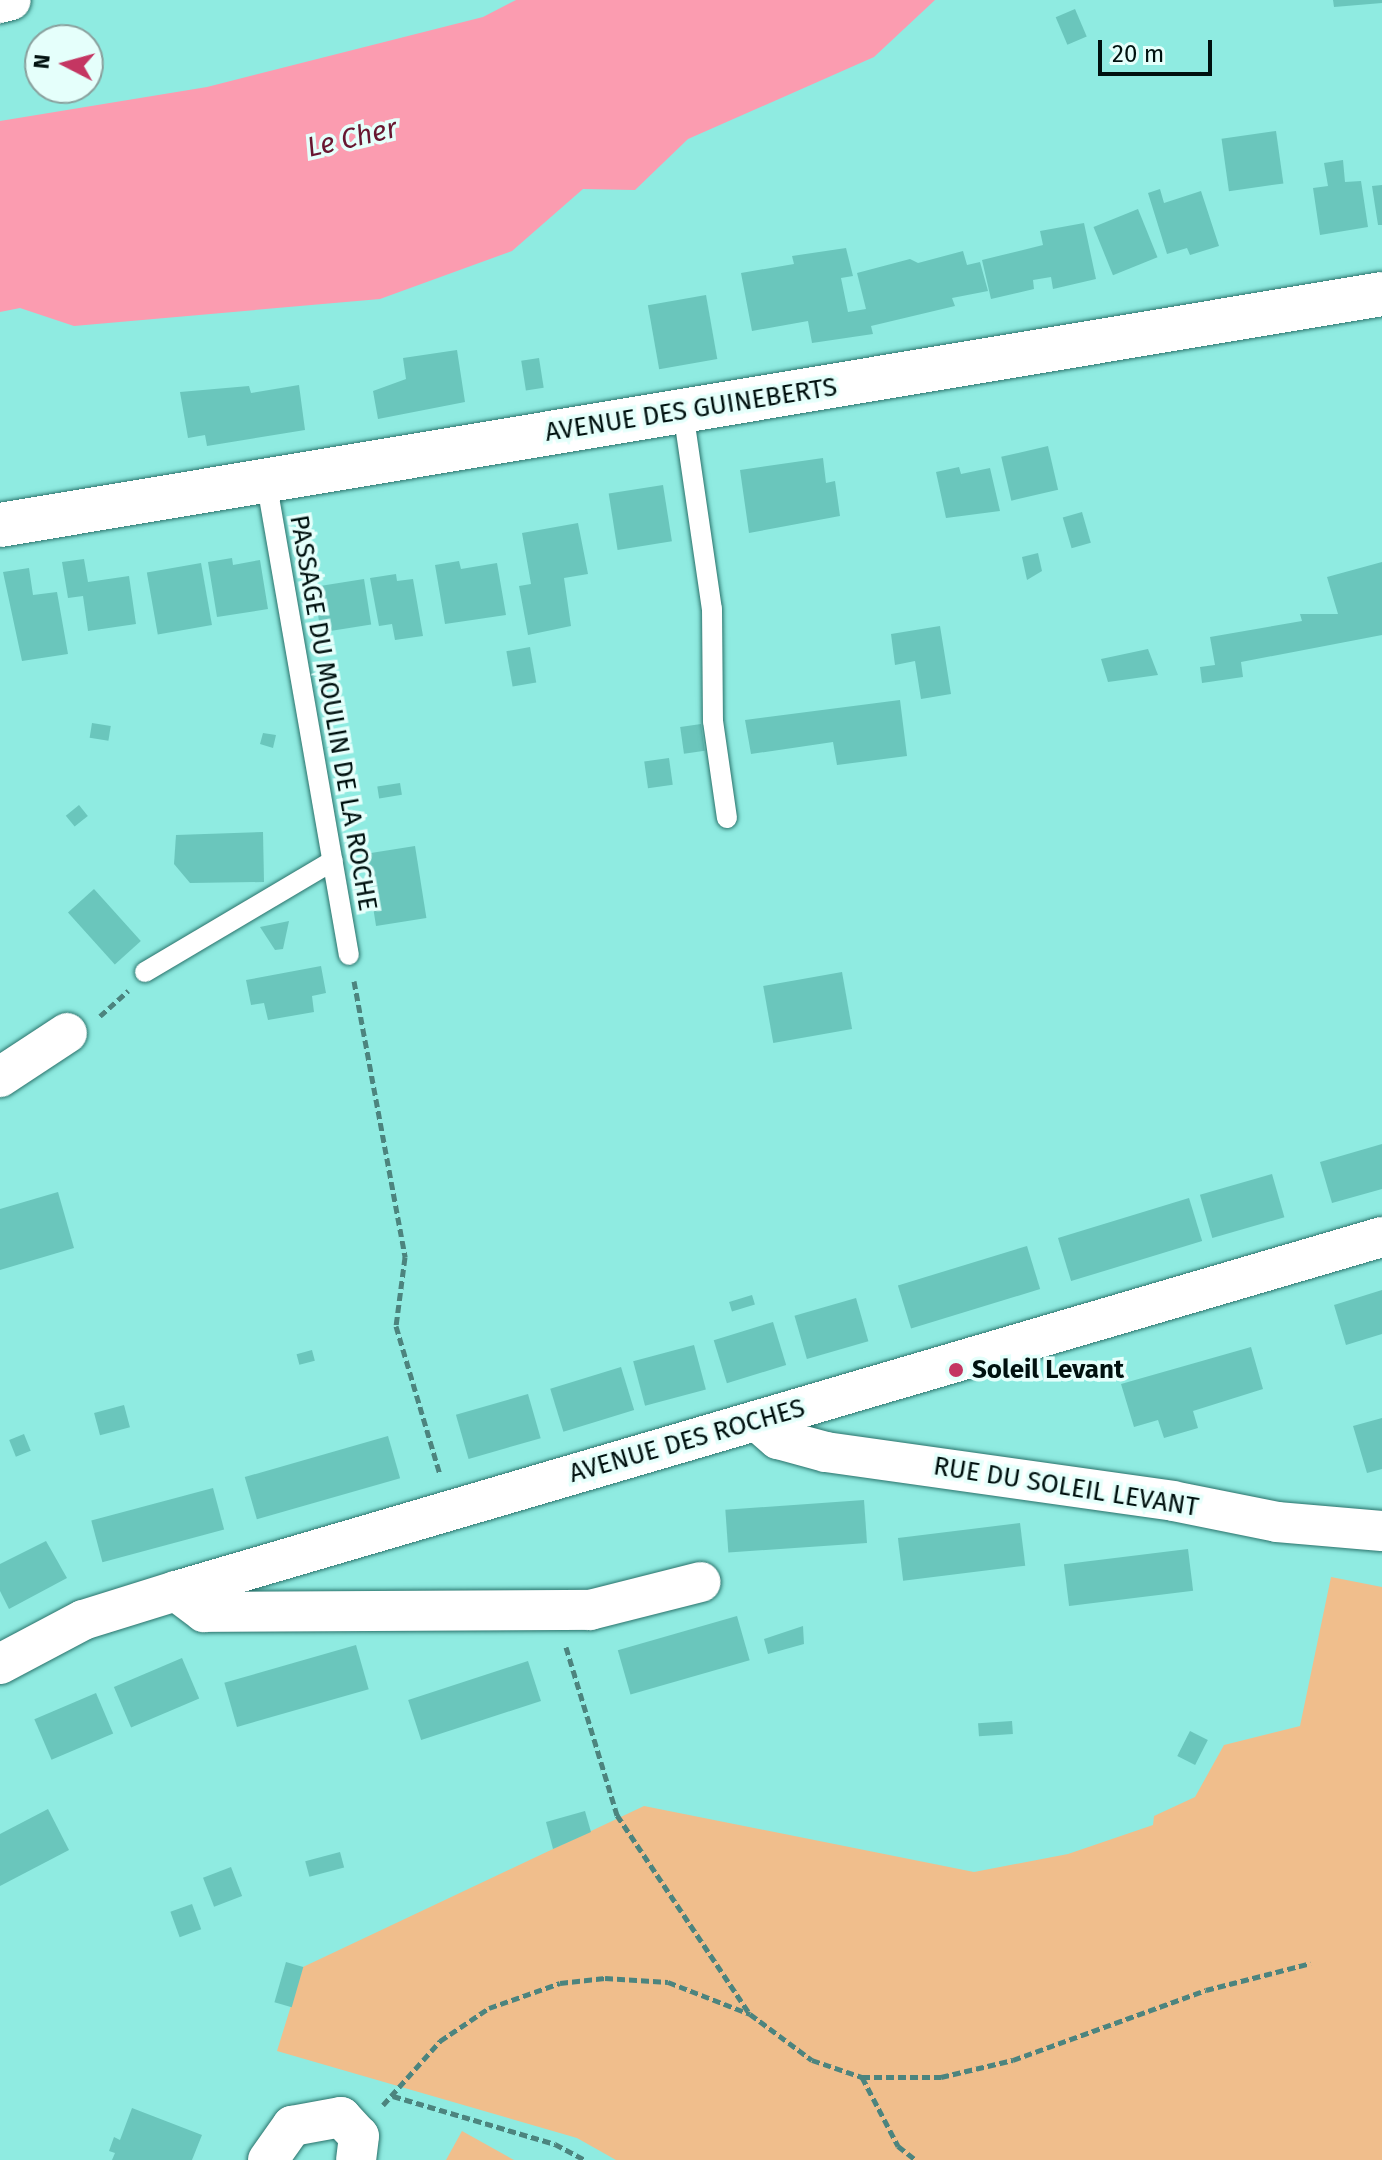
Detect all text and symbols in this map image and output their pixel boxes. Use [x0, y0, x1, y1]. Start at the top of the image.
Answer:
north arrow [24, 24, 104, 104]
scale bar [1102, 24, 1216, 74]
text: 20 m [1112, 40, 1164, 68]
text: N [27, 53, 56, 70]
water label: Le Cher [304, 111, 400, 165]
street label: AVENUE DES GUINEBERTS [543, 372, 839, 448]
street label: PASSAGE DU MOULIN DE LA ROCHE [283, 513, 383, 913]
place label: Soleil Levant [972, 1354, 1124, 1386]
marker: Soleil Levant [947, 1361, 965, 1379]
street label: AVENUE DES ROCHES [566, 1392, 808, 1490]
street label: RUE DU SOLEIL LEVANT [931, 1451, 1201, 1523]

